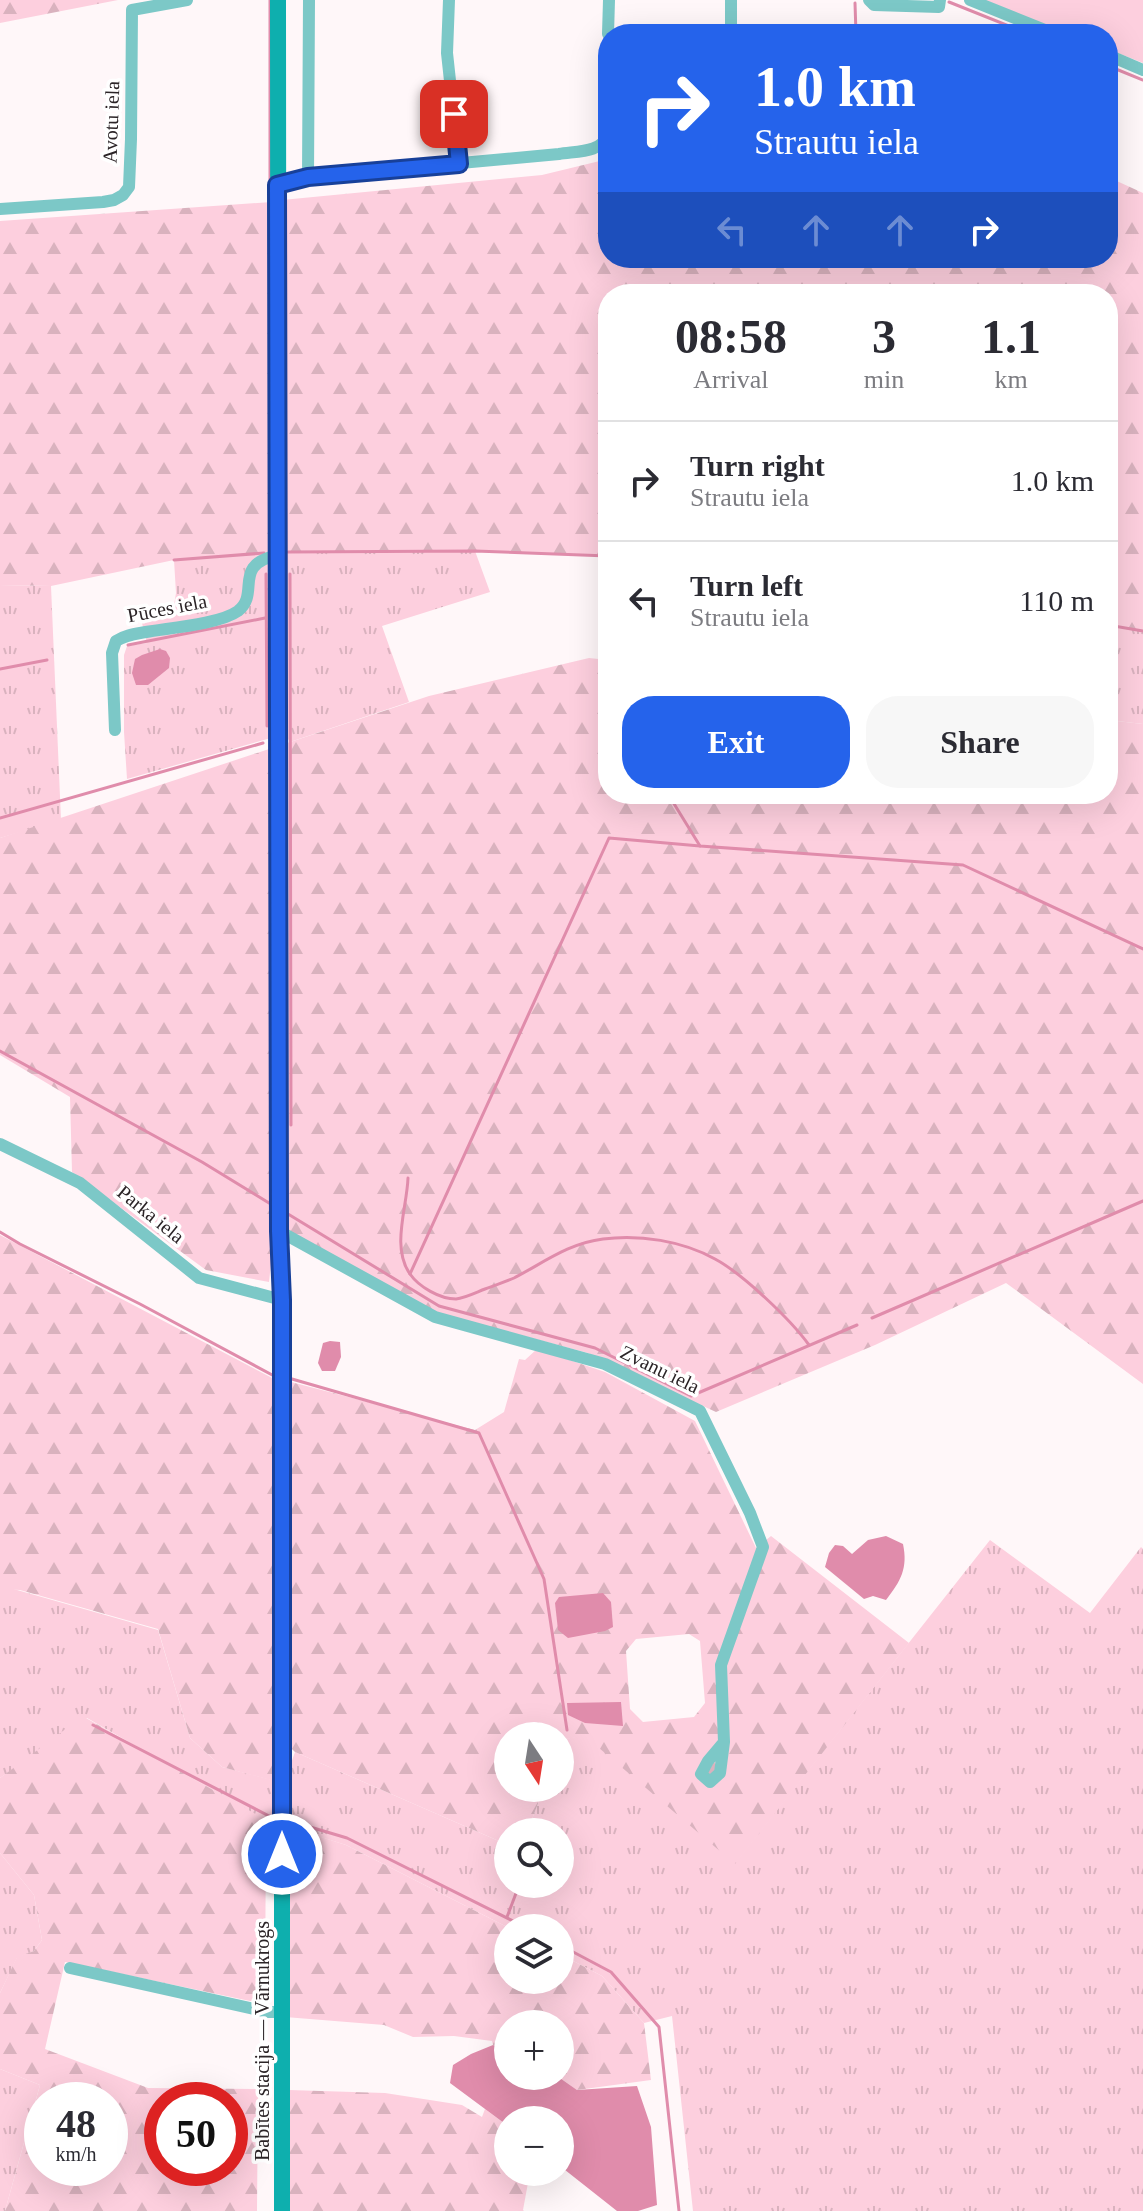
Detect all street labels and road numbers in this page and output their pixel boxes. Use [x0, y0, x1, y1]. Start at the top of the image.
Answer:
street label: Avotu iela [99, 80, 123, 164]
street label: Pūces iela [125, 589, 209, 626]
street label: Parka iela [113, 1180, 189, 1248]
street label: Zvanu iela [617, 1340, 703, 1398]
street label: Babītes stacija — Vārnukrogs [251, 1921, 274, 2161]

